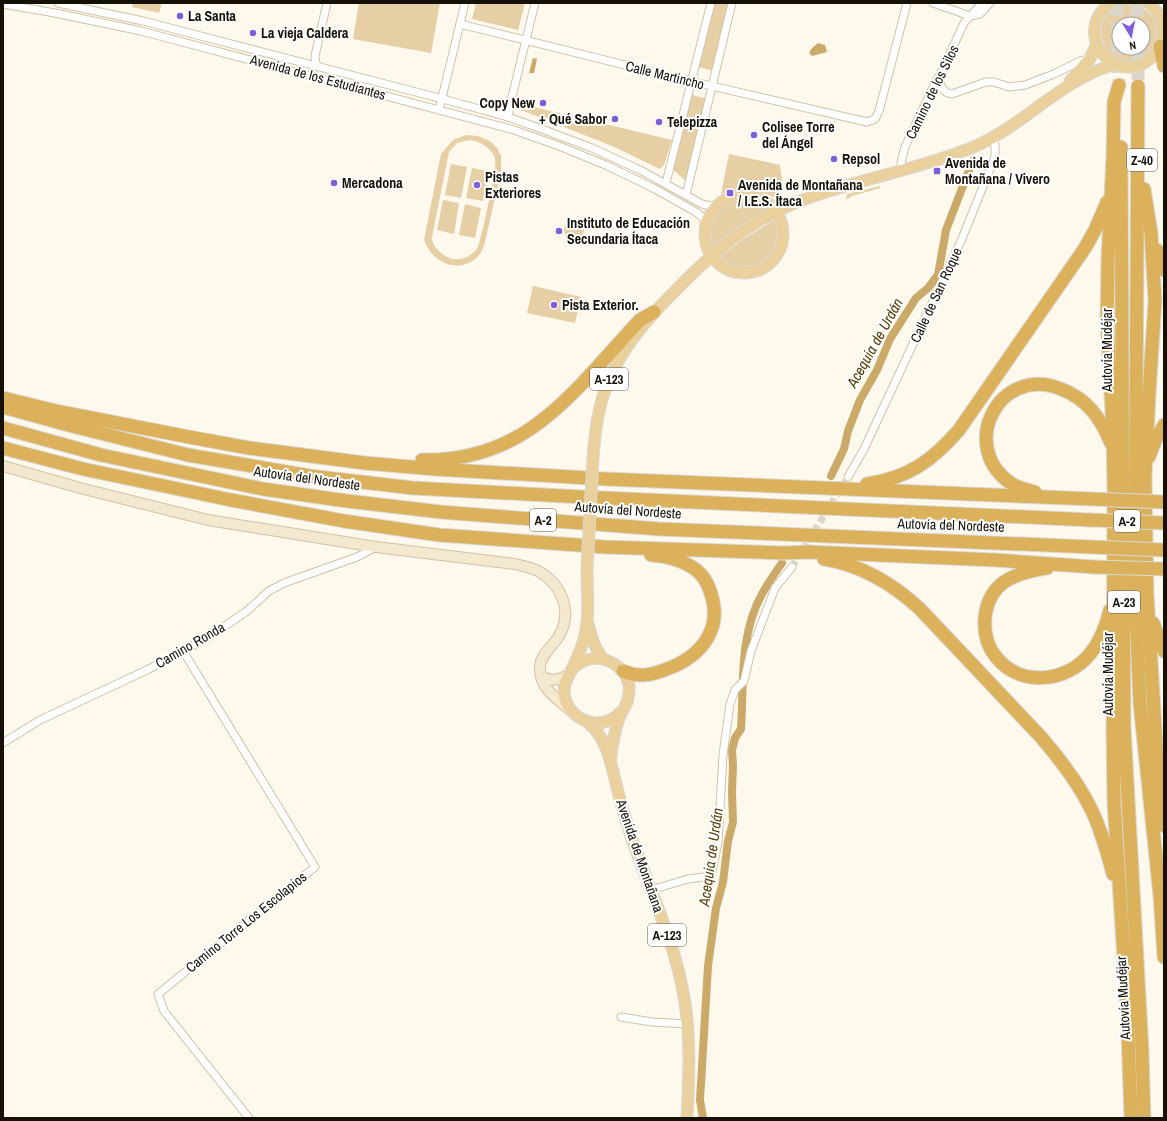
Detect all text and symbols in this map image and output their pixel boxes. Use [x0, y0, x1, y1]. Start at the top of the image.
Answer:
place label: La Santa [188, 7, 236, 25]
marker: La Santa [175, 11, 185, 21]
north arrow [1111, 16, 1151, 56]
place label: La vieja Caldera [261, 24, 349, 42]
marker: La vieja Caldera [248, 28, 258, 38]
text: N [1128, 38, 1137, 53]
street label: Camino de los Silos [901, 42, 963, 142]
street label: Avenida de los Estudiantes [247, 50, 388, 104]
street label: Calle Martincho [624, 57, 706, 93]
place label: Copy New [480, 94, 535, 112]
marker: Copy New [538, 98, 548, 108]
place label: + Qué Sabor [539, 110, 608, 128]
place label: Telepizza [667, 113, 718, 131]
marker: + Qué Sabor [610, 114, 620, 124]
marker: Telepizza [654, 117, 664, 127]
place label: Colisee Torre del Ángel [762, 118, 835, 152]
marker: Colisee Torre del Ángel [749, 130, 759, 140]
road number: Z-40 [1127, 149, 1157, 171]
place label: Repsol [842, 150, 880, 168]
marker: Repsol [829, 154, 839, 164]
place label: Avenida de Montañana / Vivero [945, 154, 1050, 188]
marker: Avenida de Montañana / Vivero [932, 166, 942, 176]
place label: Pistas Exteriores [485, 168, 541, 202]
place label: Mercadona [342, 174, 403, 192]
place label: Avenida de Montañana / I.E.S. Ítaca [738, 176, 863, 210]
marker: Mercadona [329, 178, 339, 188]
marker: Pistas Exteriores [472, 180, 482, 190]
marker: Avenida de Montañana / I.E.S. Ítaca [725, 188, 735, 198]
place label: Instituto de Educación Secundaria Ítaca [567, 214, 690, 248]
marker: Instituto de Educación Secundaria Ítaca [554, 226, 564, 236]
street label: Calle de San Roque [906, 245, 966, 345]
water label: Acequia de Urdán [841, 294, 908, 392]
place label: Pista Exterior. [562, 296, 639, 314]
marker: Pista Exterior. [549, 300, 559, 310]
street label: Autovía Mudéjar [1098, 308, 1116, 393]
road number: A-123 [590, 368, 628, 390]
street label: Autovía del Nordeste [252, 461, 361, 494]
street label: Autovía del Nordeste [573, 497, 682, 523]
road number: A-2 [530, 509, 556, 531]
road number: A-2 [1114, 510, 1140, 532]
street label: Autovía del Nordeste [896, 514, 1005, 536]
road number: A-23 [1108, 591, 1140, 613]
street label: Camino Ronda [152, 618, 228, 672]
street label: Autovía Mudéjar [1099, 632, 1117, 717]
street label: Avenida de Montañana [612, 796, 668, 916]
water label: Acequia de Urdán [693, 806, 728, 908]
street label: Camino Torre Los Escolapios [182, 868, 310, 976]
road number: A-123 [648, 924, 686, 946]
street label: Autovía Mudéjar [1112, 956, 1134, 1041]

